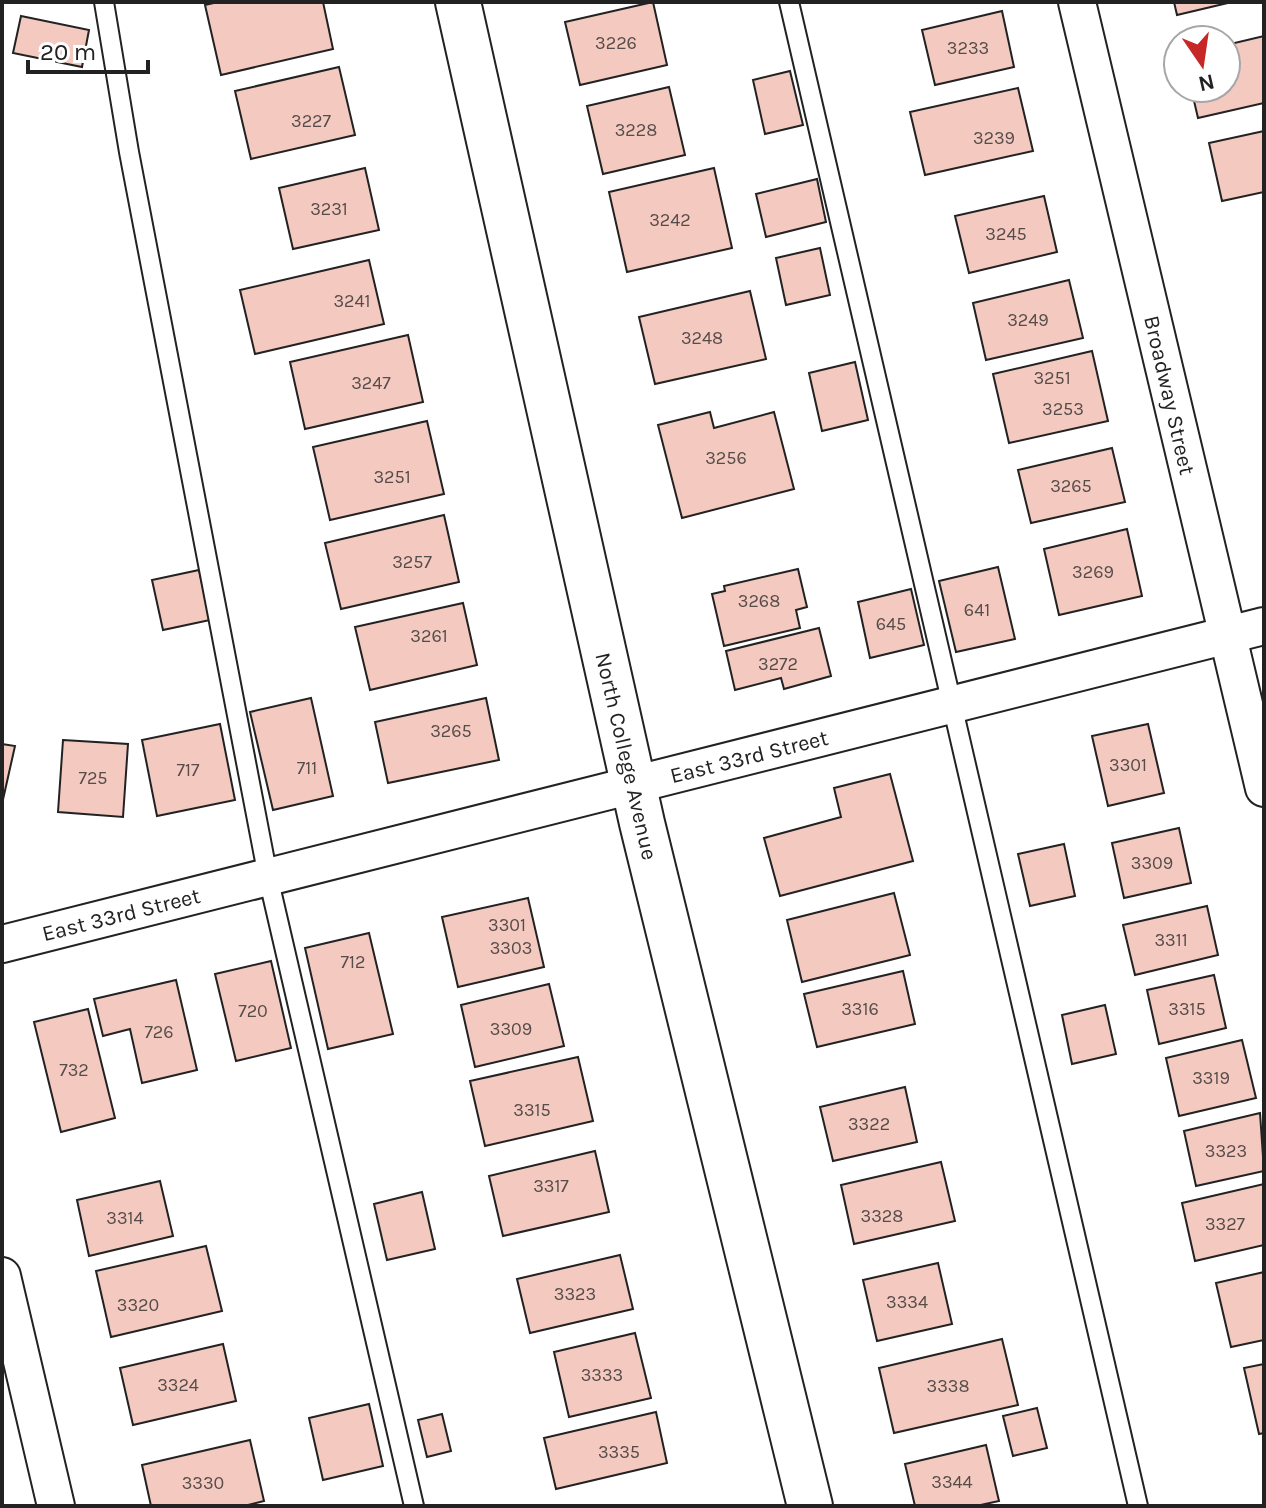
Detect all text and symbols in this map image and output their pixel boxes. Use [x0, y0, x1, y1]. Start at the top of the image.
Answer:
scale bar [28, 24, 148, 74]
north arrow [1162, 24, 1242, 104]
house number: 3226 [595, 32, 637, 54]
house number: 3233 [947, 37, 989, 59]
text: 20 m [40, 38, 96, 66]
text: N [1196, 68, 1217, 97]
house number: 3227 [291, 110, 332, 132]
house number: 3228 [615, 119, 657, 141]
house number: 3239 [973, 127, 1015, 149]
house number: 3231 [310, 198, 348, 220]
house number: 3242 [649, 209, 691, 231]
house number: 3245 [985, 223, 1027, 245]
house number: 3241 [333, 290, 371, 312]
house number: 3249 [1007, 309, 1049, 331]
street label: Broadway Street [1138, 313, 1200, 477]
house number: 3248 [681, 327, 723, 349]
house number: 3251 [1033, 367, 1071, 389]
house number: 3247 [351, 372, 391, 394]
house number: 3253 [1042, 398, 1084, 420]
house number: 3256 [705, 447, 747, 469]
house number: 3251 [373, 466, 411, 488]
house number: 3265 [1050, 475, 1092, 497]
house number: 3257 [392, 551, 432, 573]
house number: 3269 [1072, 561, 1114, 583]
house number: 3268 [738, 590, 780, 612]
house number: 641 [964, 599, 990, 621]
house number: 645 [876, 613, 906, 635]
house number: 3261 [410, 625, 448, 647]
street label: North College Avenue [589, 650, 663, 863]
house number: 3272 [758, 653, 798, 675]
house number: 3265 [430, 720, 472, 742]
street label: East 33rd Street [667, 725, 831, 789]
house number: 3301 [1109, 754, 1147, 776]
house number: 711 [297, 757, 317, 779]
house number: 717 [177, 759, 200, 781]
house number: 725 [78, 767, 108, 789]
house number: 3309 [1131, 852, 1173, 874]
street label: East 33rd Street [39, 883, 203, 947]
house number: 3301 [488, 914, 526, 936]
house number: 3311 [1154, 929, 1188, 951]
house number: 3303 [490, 937, 532, 959]
house number: 712 [341, 951, 365, 973]
house number: 3316 [841, 998, 879, 1020]
house number: 3315 [1168, 998, 1206, 1020]
house number: 720 [238, 1000, 268, 1022]
house number: 3309 [490, 1018, 532, 1040]
house number: 726 [144, 1021, 174, 1043]
house number: 732 [59, 1059, 89, 1081]
house number: 3319 [1192, 1067, 1230, 1089]
house number: 3315 [513, 1099, 551, 1121]
house number: 3322 [848, 1113, 890, 1135]
house number: 3323 [1205, 1140, 1247, 1162]
house number: 3317 [533, 1175, 569, 1197]
house number: 3328 [861, 1205, 903, 1227]
house number: 3314 [106, 1207, 144, 1229]
house number: 3327 [1205, 1213, 1246, 1235]
house number: 3323 [554, 1283, 596, 1305]
house number: 3334 [886, 1291, 928, 1313]
house number: 3320 [117, 1294, 159, 1316]
house number: 3333 [581, 1364, 623, 1386]
house number: 3324 [157, 1374, 199, 1396]
house number: 3338 [927, 1375, 969, 1397]
house number: 3335 [598, 1441, 640, 1463]
house number: 3344 [931, 1471, 973, 1493]
house number: 3330 [182, 1472, 224, 1494]

